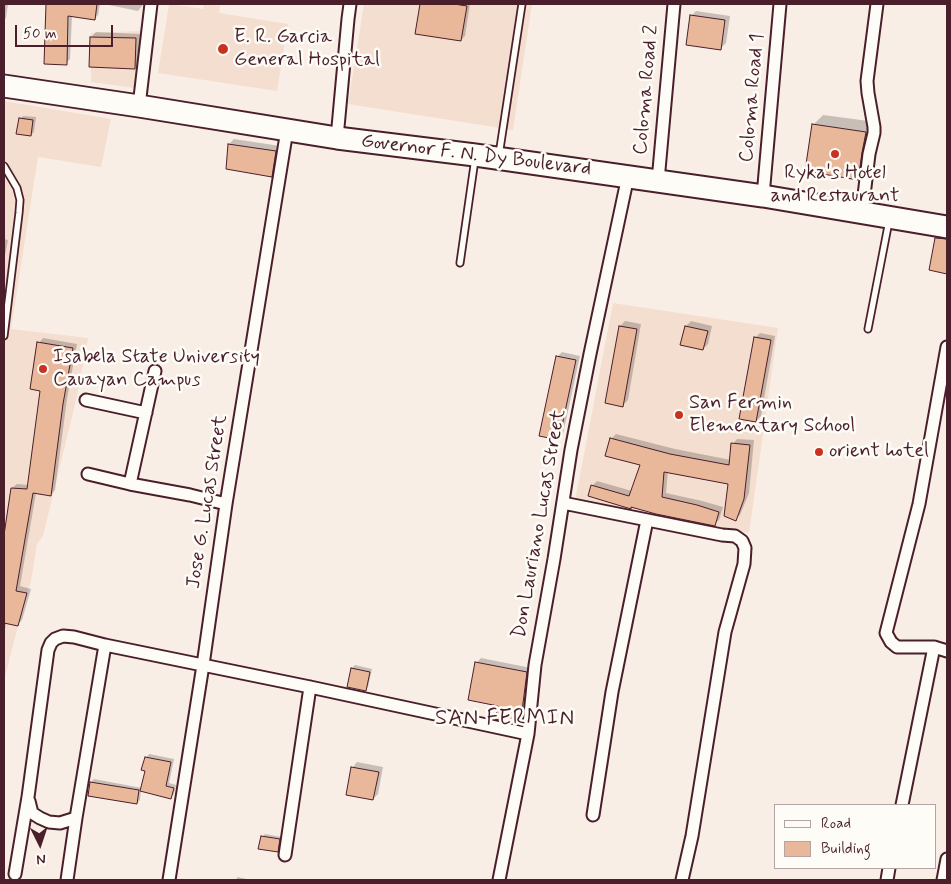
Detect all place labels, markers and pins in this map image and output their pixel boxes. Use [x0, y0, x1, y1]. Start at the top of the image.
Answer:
place label: E. R. Garcia General Hospital [234, 26, 380, 73]
marker: E. R. Garcia General Hospital [216, 42, 230, 56]
marker: Ryka's Hotel and Restaurant [829, 148, 841, 160]
place label: Ryka's Hotel and Restaurant [771, 162, 899, 209]
place label: Isabela State University Cauayan Campus [53, 346, 260, 393]
marker: Isabela State University Cauayan Campus [37, 363, 49, 375]
place label: San Fermin Elementary School [689, 392, 855, 439]
marker: San Fermin Elementary School [673, 409, 685, 421]
place label: orient hotel [829, 440, 929, 464]
marker: orient hotel [813, 446, 825, 458]

